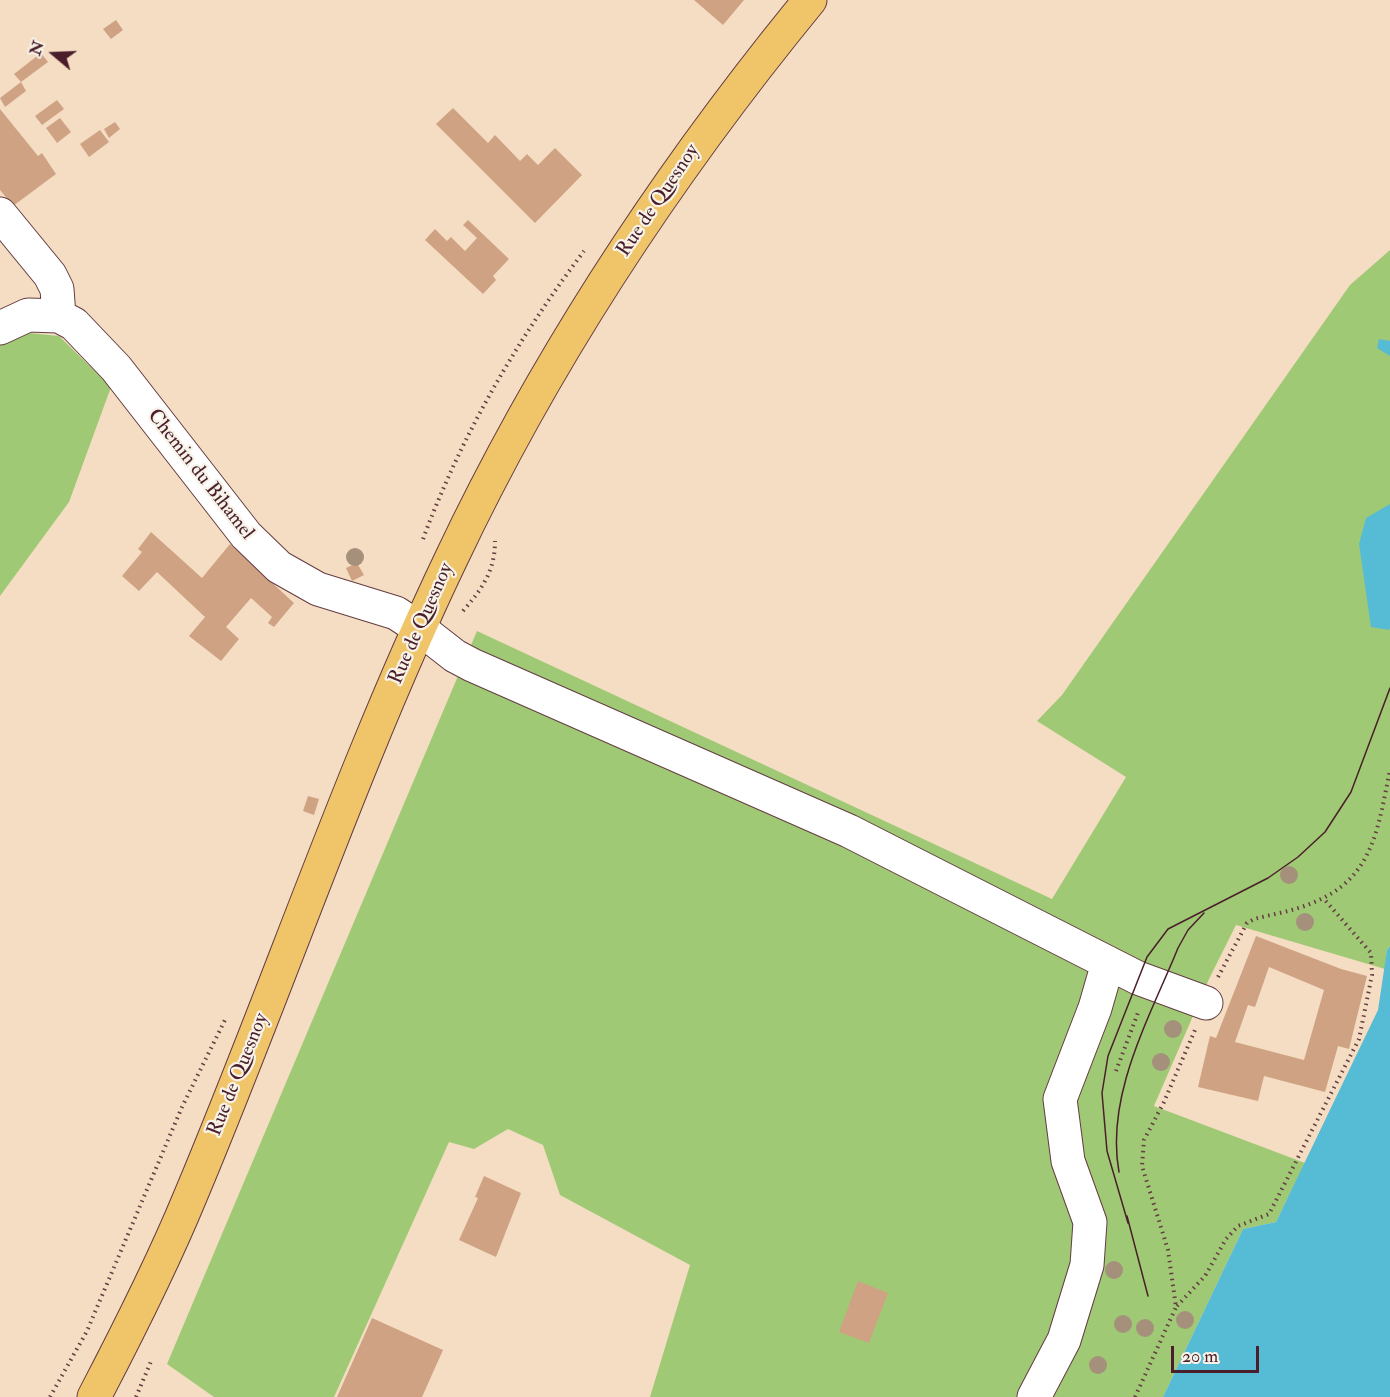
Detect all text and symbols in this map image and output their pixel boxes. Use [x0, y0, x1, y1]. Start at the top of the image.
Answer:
north arrow [24, 24, 84, 84]
text: N [25, 38, 49, 58]
street label: Rue de Quesnoy [613, 140, 705, 262]
street label: Chemin du Bihamel [142, 405, 258, 545]
street label: Rue de Quesnoy [385, 560, 459, 688]
street label: Rue de Quesnoy [203, 1010, 275, 1140]
scale bar [1174, 1334, 1262, 1372]
text: 20 m [1182, 1345, 1218, 1368]

